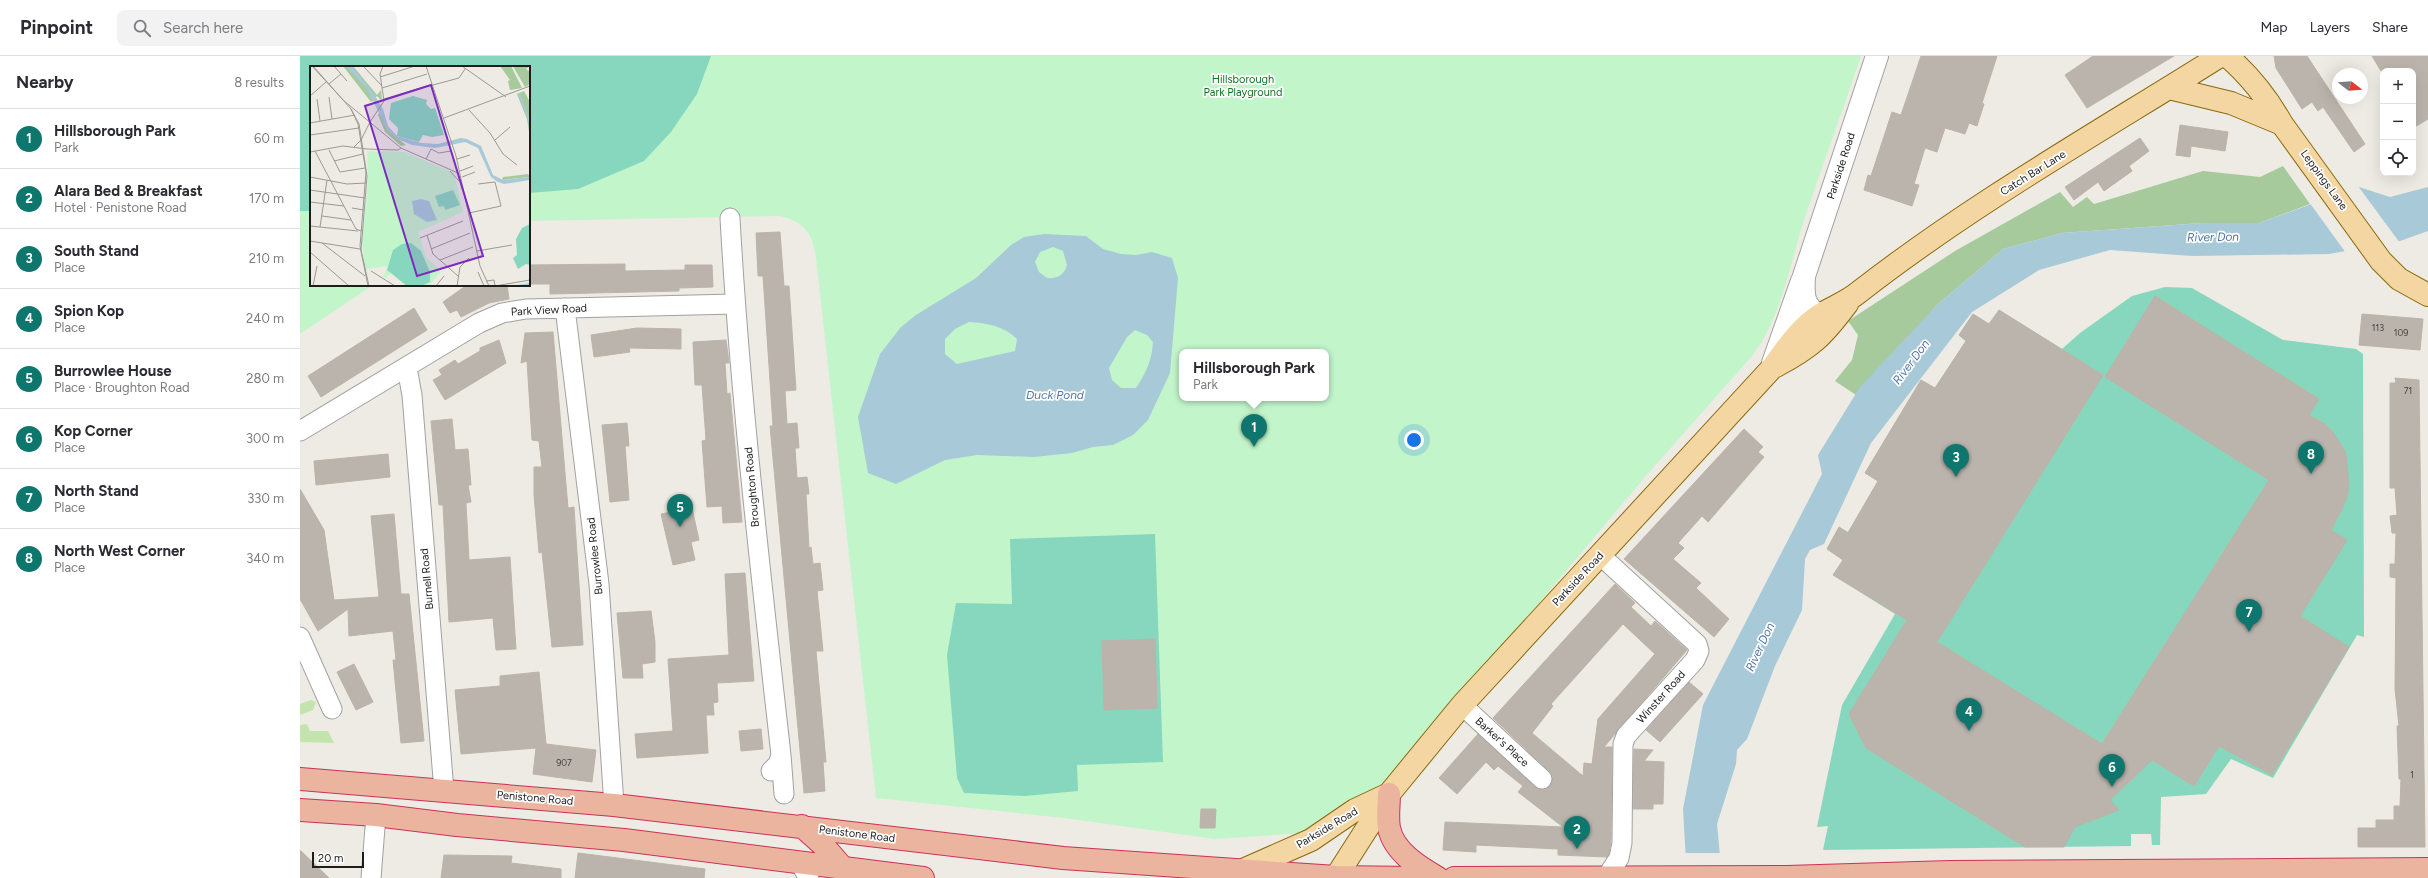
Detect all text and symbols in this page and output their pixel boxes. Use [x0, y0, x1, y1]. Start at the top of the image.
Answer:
search box [117, 10, 397, 46]
text: Pinpoint [20, 16, 93, 39]
icon: search [131, 17, 153, 39]
text: Search here [163, 19, 243, 37]
text: Map [2260, 19, 2288, 36]
text: Layers [2310, 19, 2350, 36]
text: Share [2372, 19, 2408, 36]
inset map [310, 66, 530, 286]
north arrow [2332, 68, 2368, 104]
map controls [2380, 68, 2416, 176]
button: + [2380, 68, 2416, 104]
text: Nearby [16, 72, 74, 92]
park label: Hillsborough Park Playground [1204, 73, 1282, 99]
text: 8 results [234, 75, 284, 90]
button: − [2380, 104, 2416, 140]
text: Hillsborough Park [54, 122, 176, 140]
text: 1 [26, 131, 32, 146]
text: 60 m [254, 131, 284, 146]
street label: Parkside Road [1824, 131, 1858, 201]
text: Park [54, 140, 79, 155]
button: locate [2380, 140, 2416, 176]
street label: Leppings Lane [2298, 147, 2350, 213]
street label: Catch Bar Lane [1998, 148, 2068, 198]
text: Alara Bed & Breakfast [54, 182, 203, 200]
text: 2 [25, 191, 33, 206]
text: 170 m [249, 191, 284, 206]
text: Hotel · Penistone Road [54, 200, 187, 215]
water label: River Don [2187, 230, 2239, 244]
text: South Stand [54, 242, 139, 260]
text: 3 [25, 251, 33, 266]
text: 210 m [249, 251, 284, 266]
text: Place [54, 260, 85, 275]
text: Spion Kop [54, 302, 124, 320]
street label: Park View Road [511, 302, 587, 318]
text: 4 [25, 311, 33, 326]
text: 240 m [246, 311, 284, 326]
text: Place [54, 320, 85, 335]
house number: 113 [2372, 322, 2384, 333]
house number: 109 [2394, 327, 2408, 338]
water label: River Don [1890, 337, 1932, 387]
popup [1179, 349, 1329, 401]
text: Hillsborough Park [1193, 359, 1315, 377]
text: Burrowlee House [54, 362, 172, 380]
text: 5 [25, 371, 33, 386]
text: 280 m [246, 371, 284, 386]
text: Park [1193, 377, 1218, 392]
text: Place · Broughton Road [54, 380, 190, 395]
house number: 71 [2404, 385, 2412, 396]
water label: Duck Pond [1026, 388, 1085, 402]
pin: 1 [1241, 414, 1267, 447]
text: Kop Corner [54, 422, 133, 440]
your location [1404, 430, 1424, 450]
text: 6 [25, 431, 33, 446]
text: 300 m [246, 431, 284, 446]
text: Place [54, 440, 85, 455]
pin: 8 [2298, 441, 2324, 474]
pin: 3 [1943, 444, 1969, 477]
street label: Broughton Road [742, 446, 762, 528]
text: North Stand [54, 482, 139, 500]
text: 7 [25, 491, 33, 506]
text: 330 m [247, 491, 284, 506]
pin: 5 [667, 494, 693, 527]
text: Place [54, 500, 85, 515]
street label: Burrowlee Road [584, 517, 606, 595]
text: North West Corner [54, 542, 185, 560]
street label: Burnell Road [418, 548, 436, 610]
street label: Parkside Road [1550, 549, 1606, 609]
text: 8 [25, 551, 33, 566]
text: 340 m [246, 551, 284, 566]
text: Place [54, 560, 85, 575]
pin: 7 [2236, 599, 2262, 632]
water label: River Don [1743, 620, 1777, 674]
street label: Winster Road [1634, 668, 1688, 726]
pin: 4 [1956, 698, 1982, 731]
street label: Barker's Place [1473, 715, 1531, 769]
pin: 6 [2099, 754, 2125, 787]
house number: 907 [556, 757, 572, 768]
house number: 1 [2410, 769, 2414, 780]
street label: Penistone Road [496, 788, 574, 808]
street label: Parkside Road [1294, 805, 1360, 851]
pin: 2 [1564, 816, 1590, 849]
street label: Penistone Road [818, 823, 896, 845]
scale bar [312, 850, 364, 869]
text: 20 m [318, 852, 343, 865]

